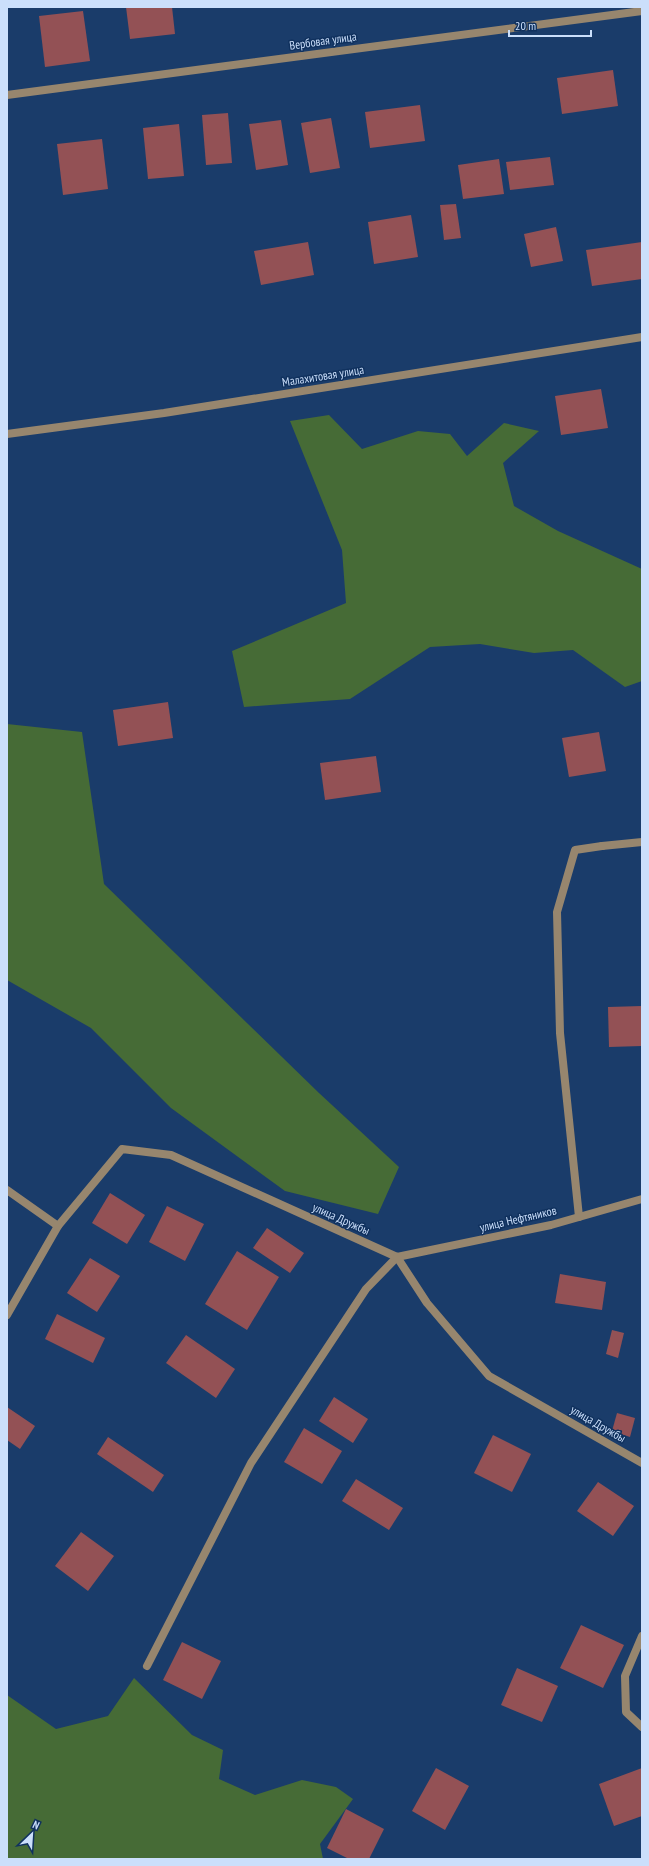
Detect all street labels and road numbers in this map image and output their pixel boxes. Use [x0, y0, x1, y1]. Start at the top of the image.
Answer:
street label: Вербовая улица [288, 28, 358, 53]
street label: Малахитовая улица [281, 362, 365, 389]
street label: улица Дружбы [310, 1199, 372, 1238]
street label: улица Нефтяников [478, 1202, 558, 1235]
street label: улица Дружбы [568, 1402, 628, 1445]

